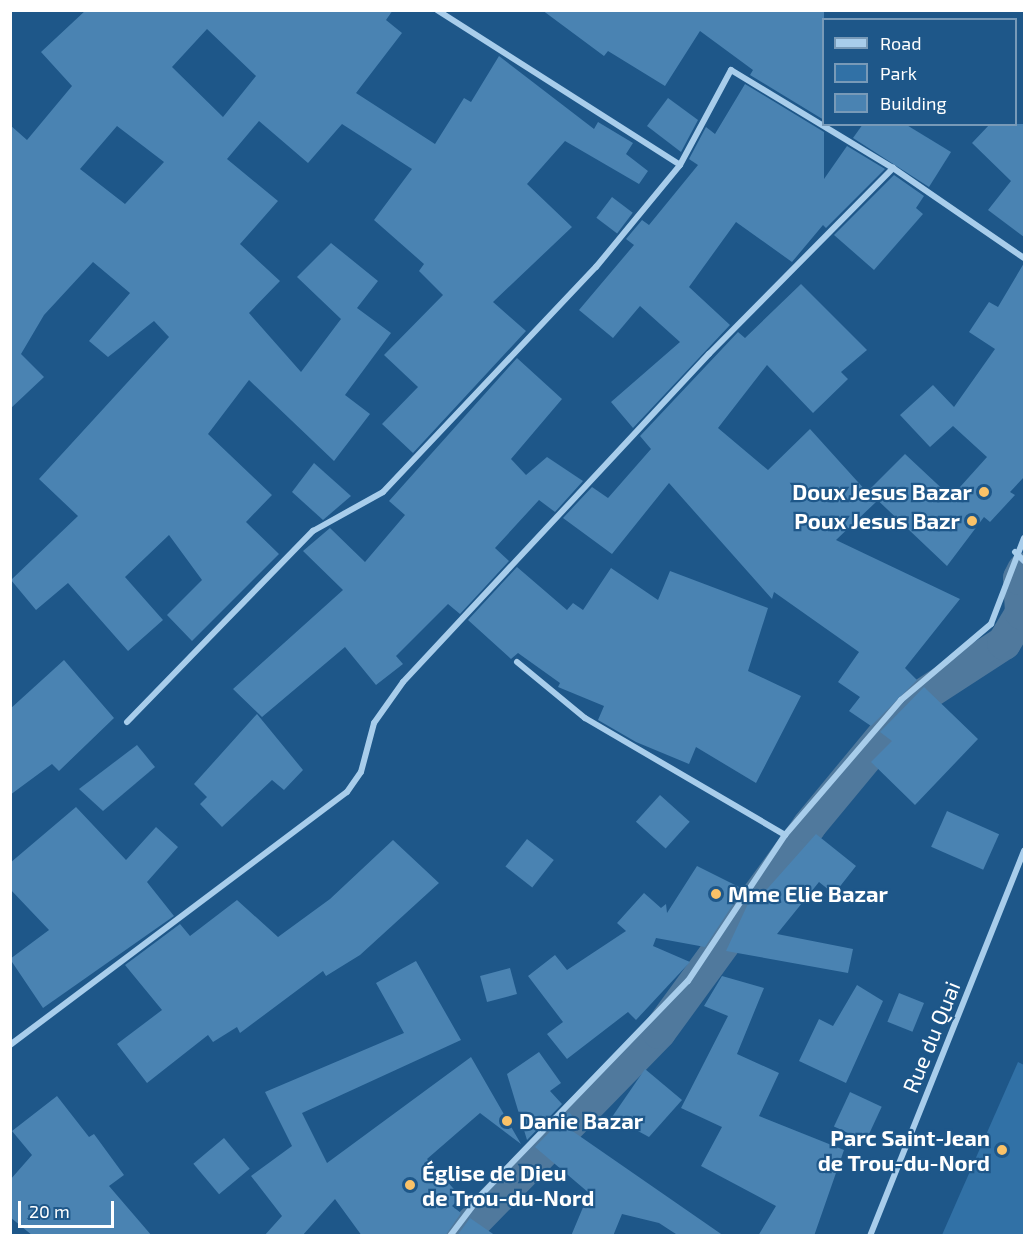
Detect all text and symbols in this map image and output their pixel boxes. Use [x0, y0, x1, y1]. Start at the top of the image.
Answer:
legend [822, 18, 1017, 126]
text: Road [880, 32, 921, 54]
text: Park [880, 62, 917, 84]
text: Building [880, 92, 947, 114]
place label: Doux Jesus Bazar [792, 479, 972, 505]
marker: Doux Jesus Bazar [977, 485, 991, 499]
place label: Poux Jesus Bazr [794, 508, 960, 534]
marker: Poux Jesus Bazr [965, 514, 979, 528]
place label: Mme Elie Bazar [728, 881, 888, 907]
marker: Mme Elie Bazar [709, 887, 723, 901]
street label: Rue du Quai [897, 977, 965, 1097]
place label: Danie Bazar [519, 1108, 643, 1134]
marker: Danie Bazar [500, 1114, 514, 1128]
place label: Parc Saint-Jean de Trou-du-Nord [817, 1124, 990, 1176]
marker: Parc Saint-Jean de Trou-du-Nord [995, 1143, 1009, 1157]
place label: Église de Dieu de Trou-du-Nord [422, 1159, 595, 1210]
marker: Église de Dieu de Trou-du-Nord [403, 1178, 417, 1192]
scale bar [21, 1189, 117, 1227]
text: 20 m [29, 1200, 70, 1222]

